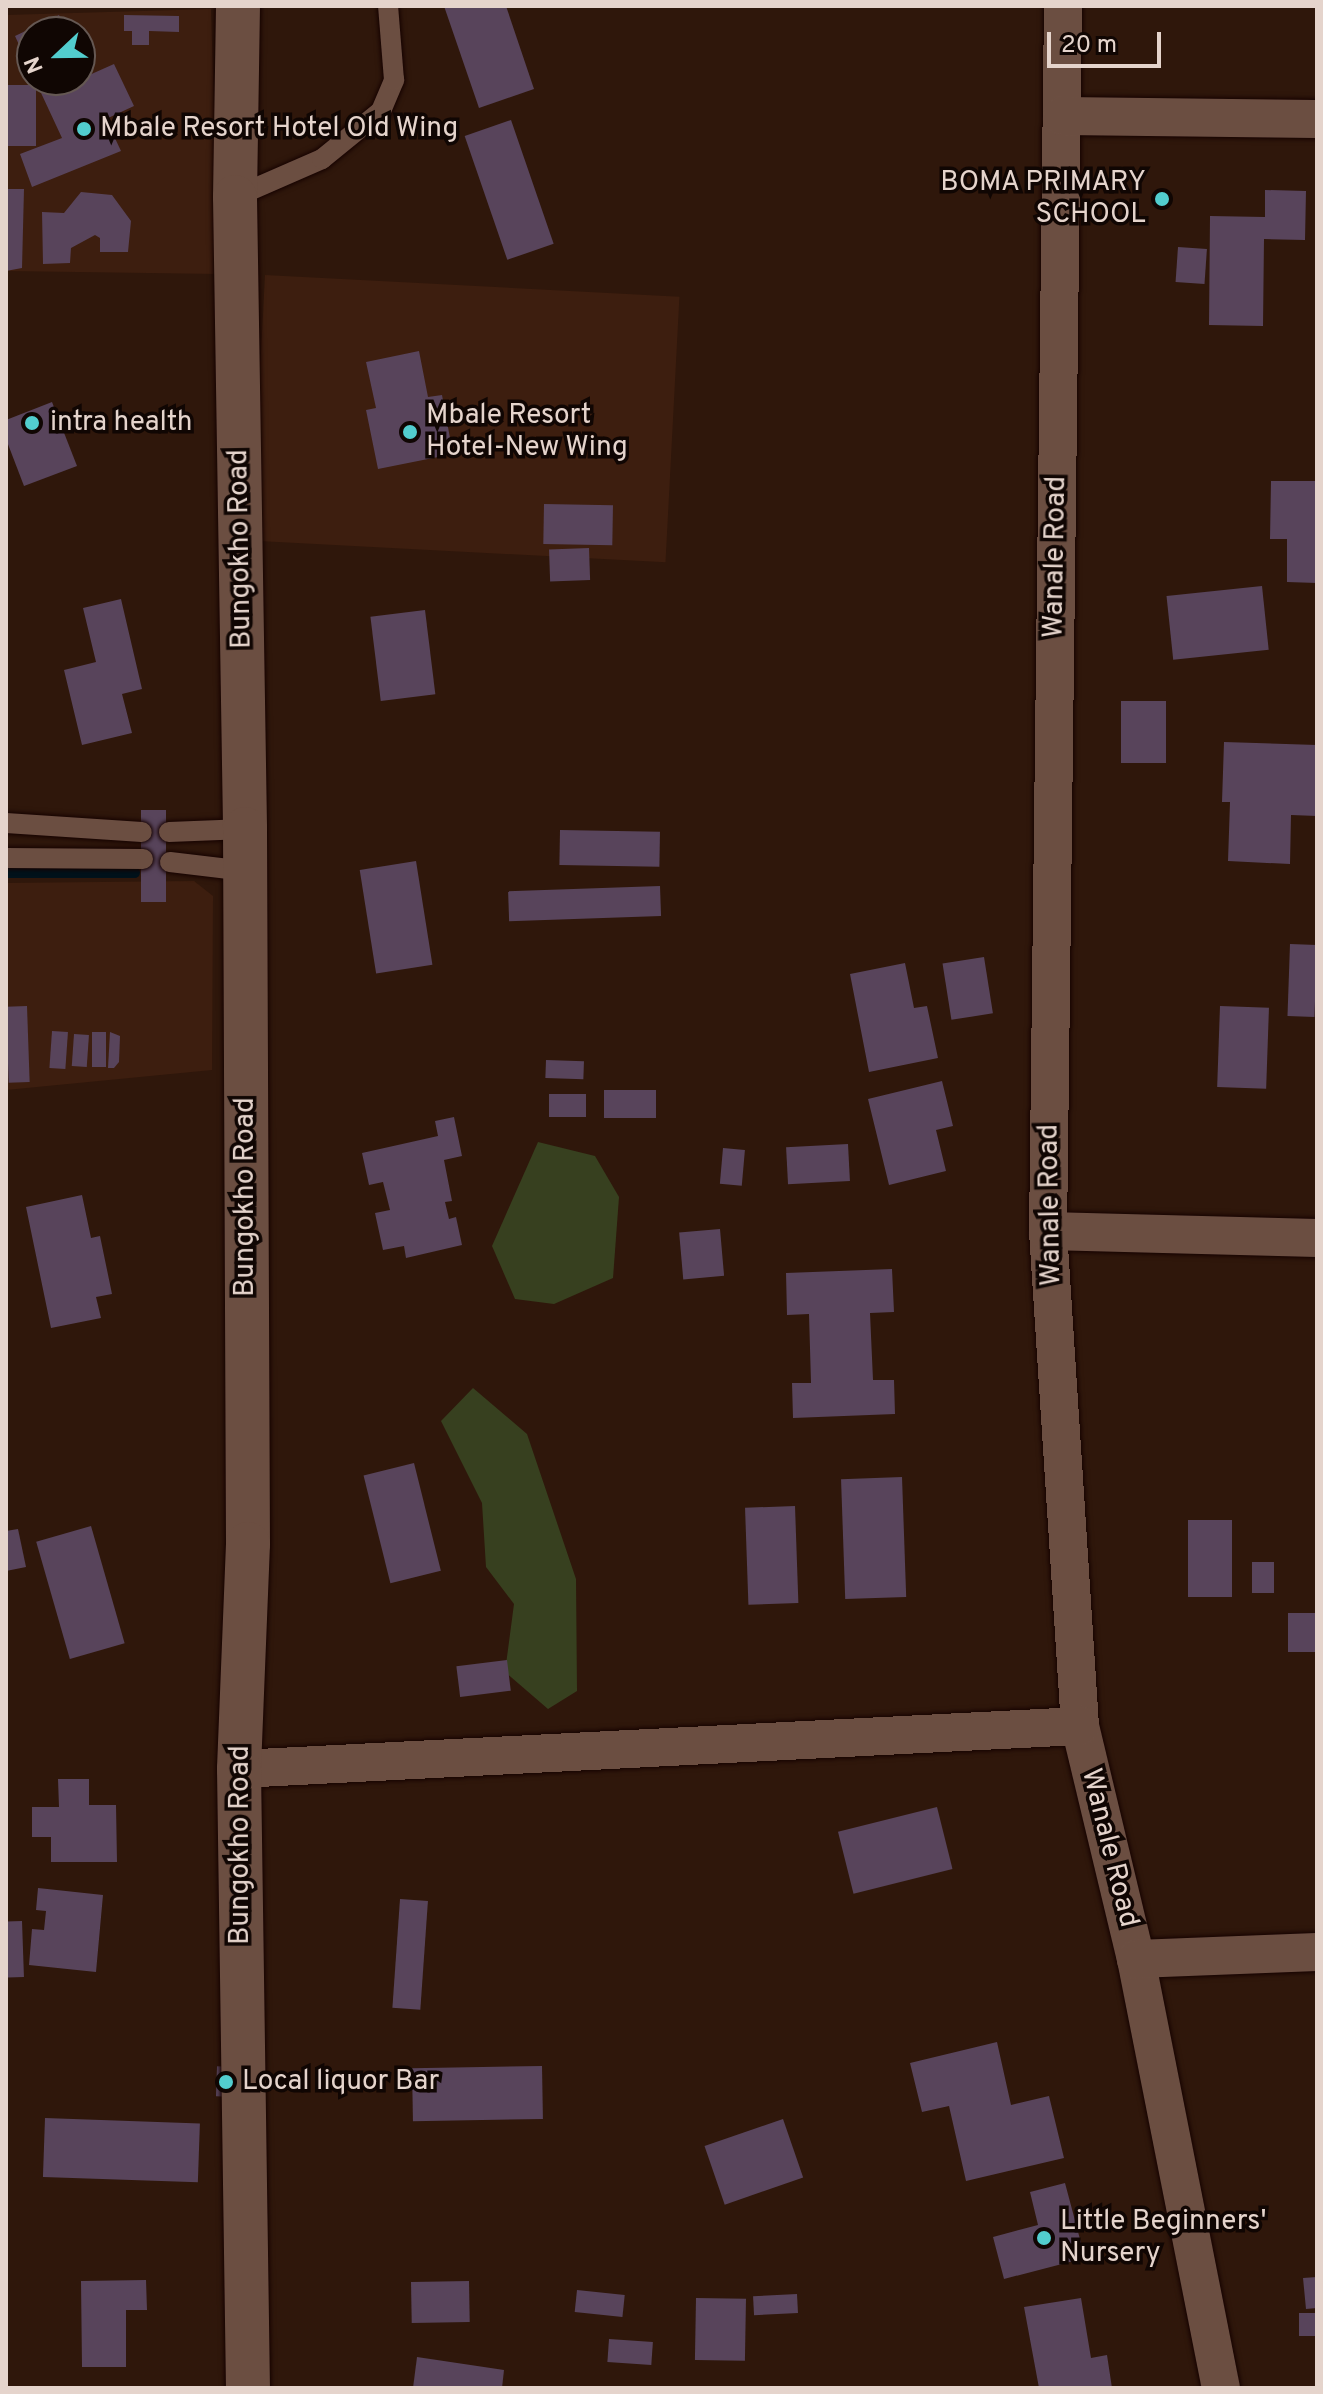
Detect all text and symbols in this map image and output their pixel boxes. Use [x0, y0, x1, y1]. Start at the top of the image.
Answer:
north arrow [16, 16, 96, 96]
scale bar [1051, 16, 1165, 66]
text: 20 m [1061, 31, 1117, 61]
text: N [20, 52, 51, 77]
place label: Mbale Resort Hotel Old Wing [100, 112, 459, 146]
marker: Mbale Resort Hotel Old Wing [75, 120, 93, 138]
place label: BOMA PRIMARY SCHOOL [939, 166, 1146, 232]
marker: BOMA PRIMARY SCHOOL [1153, 190, 1171, 208]
place label: Mbale Resort Hotel-New Wing [426, 399, 628, 465]
place label: intra health [50, 406, 193, 440]
marker: intra health [21, 412, 43, 434]
marker: Mbale Resort Hotel-New Wing [401, 423, 419, 441]
street label: Bungokho Road [222, 449, 260, 649]
street label: Wanale Road [1038, 476, 1074, 638]
street label: Bungokho Road [229, 1097, 263, 1297]
street label: Wanale Road [1033, 1124, 1069, 1286]
street label: Bungokho Road [224, 1745, 258, 1945]
street label: Wanale Road [1073, 1765, 1145, 1931]
place label: Local liquor Bar [242, 2065, 439, 2099]
marker: Local liquor Bar [217, 2073, 235, 2091]
place label: Little Beginners' Nursery [1060, 2205, 1266, 2271]
marker: Little Beginners' Nursery [1035, 2229, 1053, 2247]

